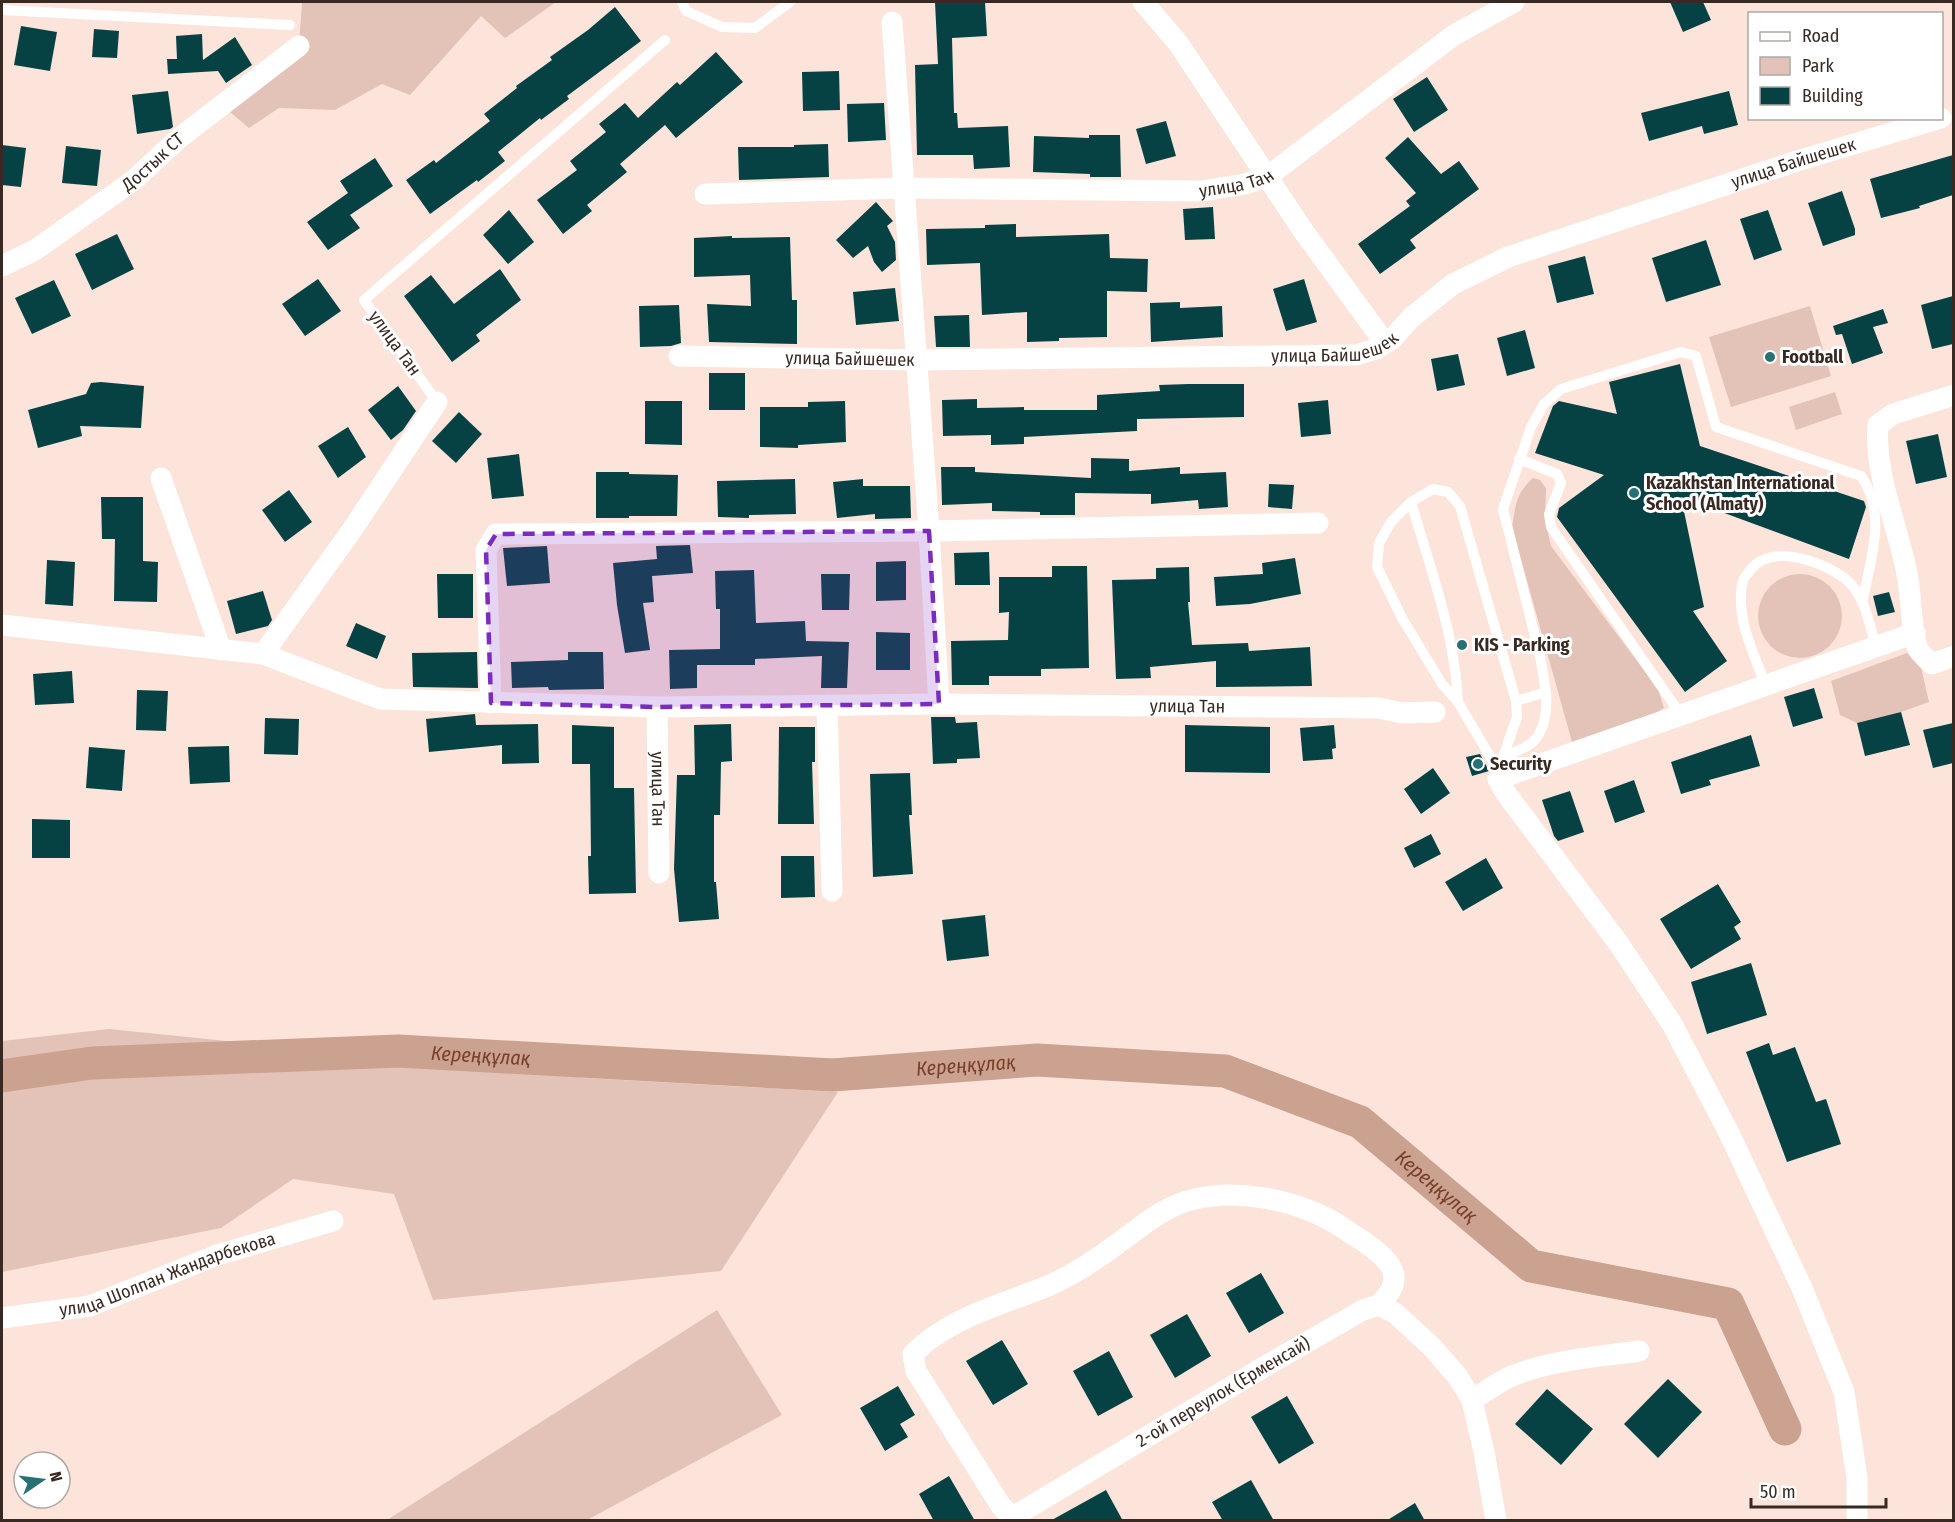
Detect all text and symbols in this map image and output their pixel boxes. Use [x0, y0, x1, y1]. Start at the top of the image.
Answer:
legend [1748, 12, 1943, 120]
text: Road [1802, 25, 1839, 47]
text: Park [1802, 55, 1835, 77]
text: Building [1802, 85, 1863, 107]
street label: Достык СТ [117, 127, 189, 197]
street label: улица Байшешек [1728, 133, 1859, 193]
street label: улица Тан [1198, 165, 1278, 202]
street label: улица Тан [364, 306, 426, 380]
street label: улица Байшешек [1271, 328, 1404, 367]
place label: Football [1782, 346, 1843, 368]
street label: улица Байшешек [785, 347, 915, 371]
marker: Football [1763, 350, 1777, 364]
place label: Kazakhstan International School (Almaty) [1646, 472, 1834, 515]
marker: Kazakhstan International School (Almaty) [1627, 486, 1641, 500]
place label: KIS - Parking [1474, 634, 1570, 656]
marker: KIS - Parking [1455, 638, 1469, 652]
street label: улица Тан [1150, 695, 1225, 718]
street label: улица Тан [647, 751, 669, 827]
place label: Security [1490, 753, 1552, 775]
marker: Security [1471, 757, 1485, 771]
water label: Кереңқұлақ [430, 1041, 531, 1070]
water label: Кереңқұлақ [915, 1050, 1017, 1081]
water label: Кереңқұлақ [1391, 1145, 1483, 1228]
street label: улица Шолпан Жандарбекова [58, 1227, 278, 1321]
street label: 2-ой переулок (Ерменсай) [1132, 1332, 1314, 1452]
north arrow [12, 1450, 72, 1510]
text: N [46, 1470, 66, 1483]
scale bar [1751, 1471, 1886, 1509]
text: 50 m [1760, 1481, 1796, 1503]

